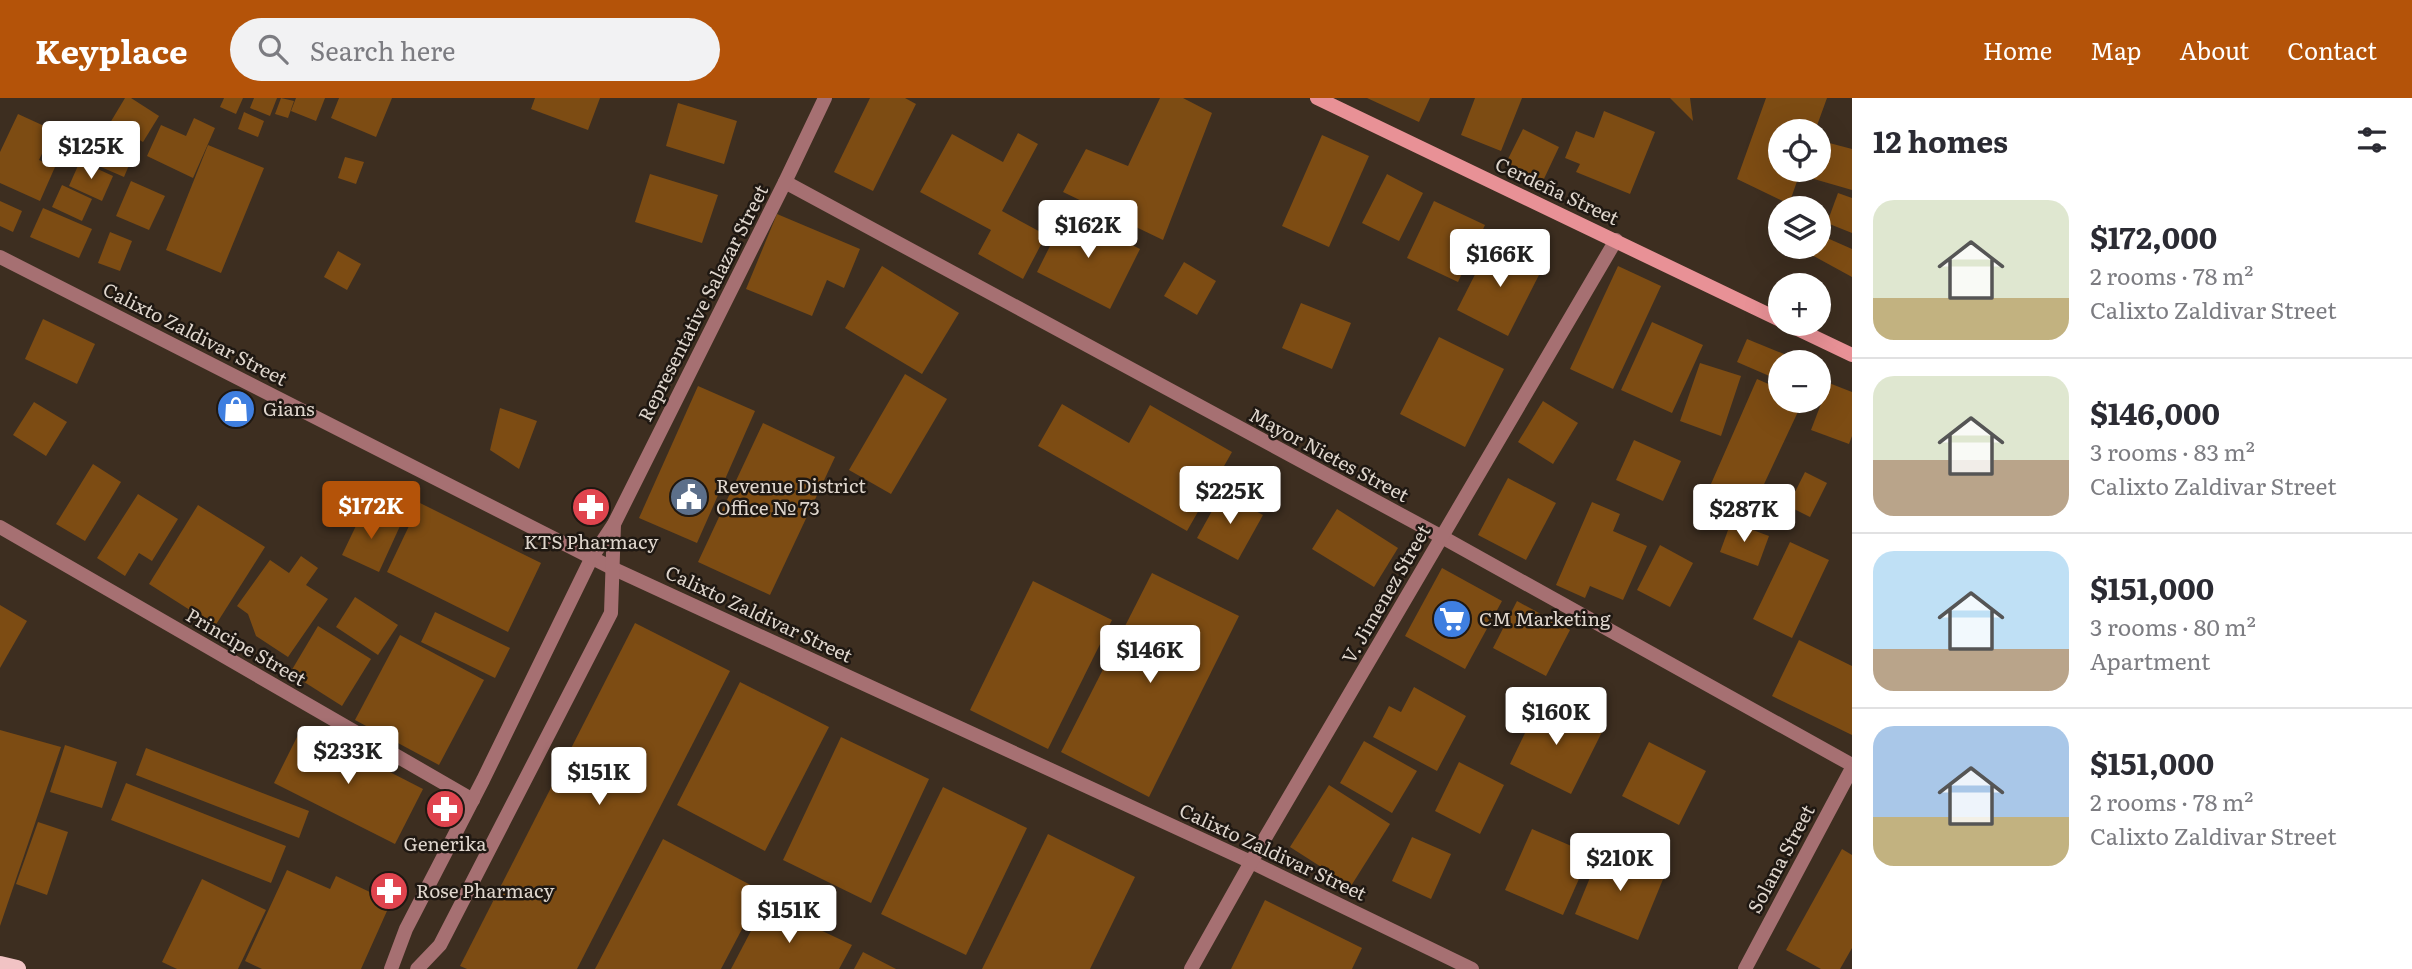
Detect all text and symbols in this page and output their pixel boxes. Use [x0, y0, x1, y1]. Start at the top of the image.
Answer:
search box [230, 18, 720, 81]
text: Keyplace [35, 25, 188, 74]
icon: search [254, 30, 292, 68]
text: Search here [310, 30, 456, 69]
text: Home [1983, 32, 2052, 67]
text: Map [2090, 32, 2141, 67]
text: About [2179, 32, 2249, 67]
text: Contact [2287, 32, 2377, 67]
text: 12 homes [1873, 118, 2008, 162]
map controls [1768, 119, 1831, 413]
button: locate [1768, 119, 1831, 182]
icon: filters [2353, 121, 2391, 159]
pin: $125K [42, 122, 140, 181]
text: $125K [58, 127, 124, 161]
street label: Cerdeña Street [1491, 149, 1624, 231]
street label: Representative Salazar Street [630, 179, 774, 426]
button: layers [1768, 196, 1831, 259]
pin: $162K [1039, 200, 1137, 260]
text: $162K [1054, 206, 1122, 240]
text: $172,000 [2090, 214, 2217, 258]
icon: home [1929, 228, 2013, 312]
pin: $166K [1451, 230, 1549, 289]
text: $166K [1466, 235, 1534, 269]
text: 2 rooms · 78 m² [2090, 258, 2253, 292]
button: + [1768, 273, 1831, 336]
street label: Calixto Zaldivar Street [98, 274, 293, 392]
text: Calixto Zaldivar Street [2090, 292, 2336, 326]
button: − [1768, 350, 1831, 413]
shop icon: Gians [215, 388, 257, 430]
text: $146,000 [2090, 390, 2220, 434]
place label: Gians [263, 394, 315, 422]
street label: Mayor Nietes Street [1245, 400, 1415, 508]
icon: home [1929, 404, 2013, 488]
text: 3 rooms · 83 m² [2090, 434, 2255, 468]
pin: $225K [1181, 466, 1279, 526]
text: Calixto Zaldivar Street [2090, 468, 2336, 502]
place label: Revenue District Office № 73 [716, 471, 866, 521]
text: $225K [1196, 472, 1264, 506]
public building icon: Revenue District Office № 73 [668, 476, 710, 518]
pin: $172K [322, 482, 420, 541]
pin: $287K [1695, 484, 1793, 544]
pharmacy icon: KTS Pharmacy [570, 486, 612, 528]
text: $172K [338, 487, 404, 521]
text: $287K [1709, 490, 1779, 524]
street label: V. Jimenez Street [1334, 518, 1437, 668]
place label: KTS Pharmacy [524, 527, 658, 555]
street label: Calixto Zaldivar Street [661, 557, 858, 669]
text: $151,000 [2090, 565, 2214, 609]
icon: home [1929, 579, 2013, 663]
supermarket icon: CM Marketing [1431, 598, 1473, 640]
street label: Principe Street [181, 600, 312, 692]
place label: CM Marketing [1479, 604, 1611, 632]
text: 3 rooms · 80 m² [2090, 609, 2256, 643]
pin: $146K [1101, 626, 1199, 685]
text: $146K [1116, 631, 1184, 665]
text: Apartment [2090, 643, 2210, 677]
pin: $160K [1507, 688, 1605, 747]
text: $160K [1522, 693, 1590, 727]
pin: $233K [299, 726, 397, 786]
text: $233K [313, 732, 383, 766]
text: $151,000 [2090, 740, 2214, 784]
pin: $151K [550, 748, 648, 807]
text: $151K [567, 753, 631, 787]
icon: home [1929, 754, 2013, 838]
text: 2 rooms · 78 m² [2090, 784, 2253, 818]
pharmacy icon: Generika [424, 788, 466, 830]
street label: Calixto Zaldivar Street [1175, 795, 1372, 907]
street label: Solana Street [1740, 799, 1821, 918]
text: Calixto Zaldivar Street [2090, 818, 2336, 852]
place label: Generika [403, 829, 487, 857]
pin: $210K [1571, 834, 1669, 893]
text: $210K [1586, 839, 1654, 873]
pharmacy icon: Rose Pharmacy [368, 870, 410, 912]
place label: Rose Pharmacy [416, 876, 554, 904]
pin: $151K [740, 886, 838, 945]
text: $151K [757, 891, 821, 925]

